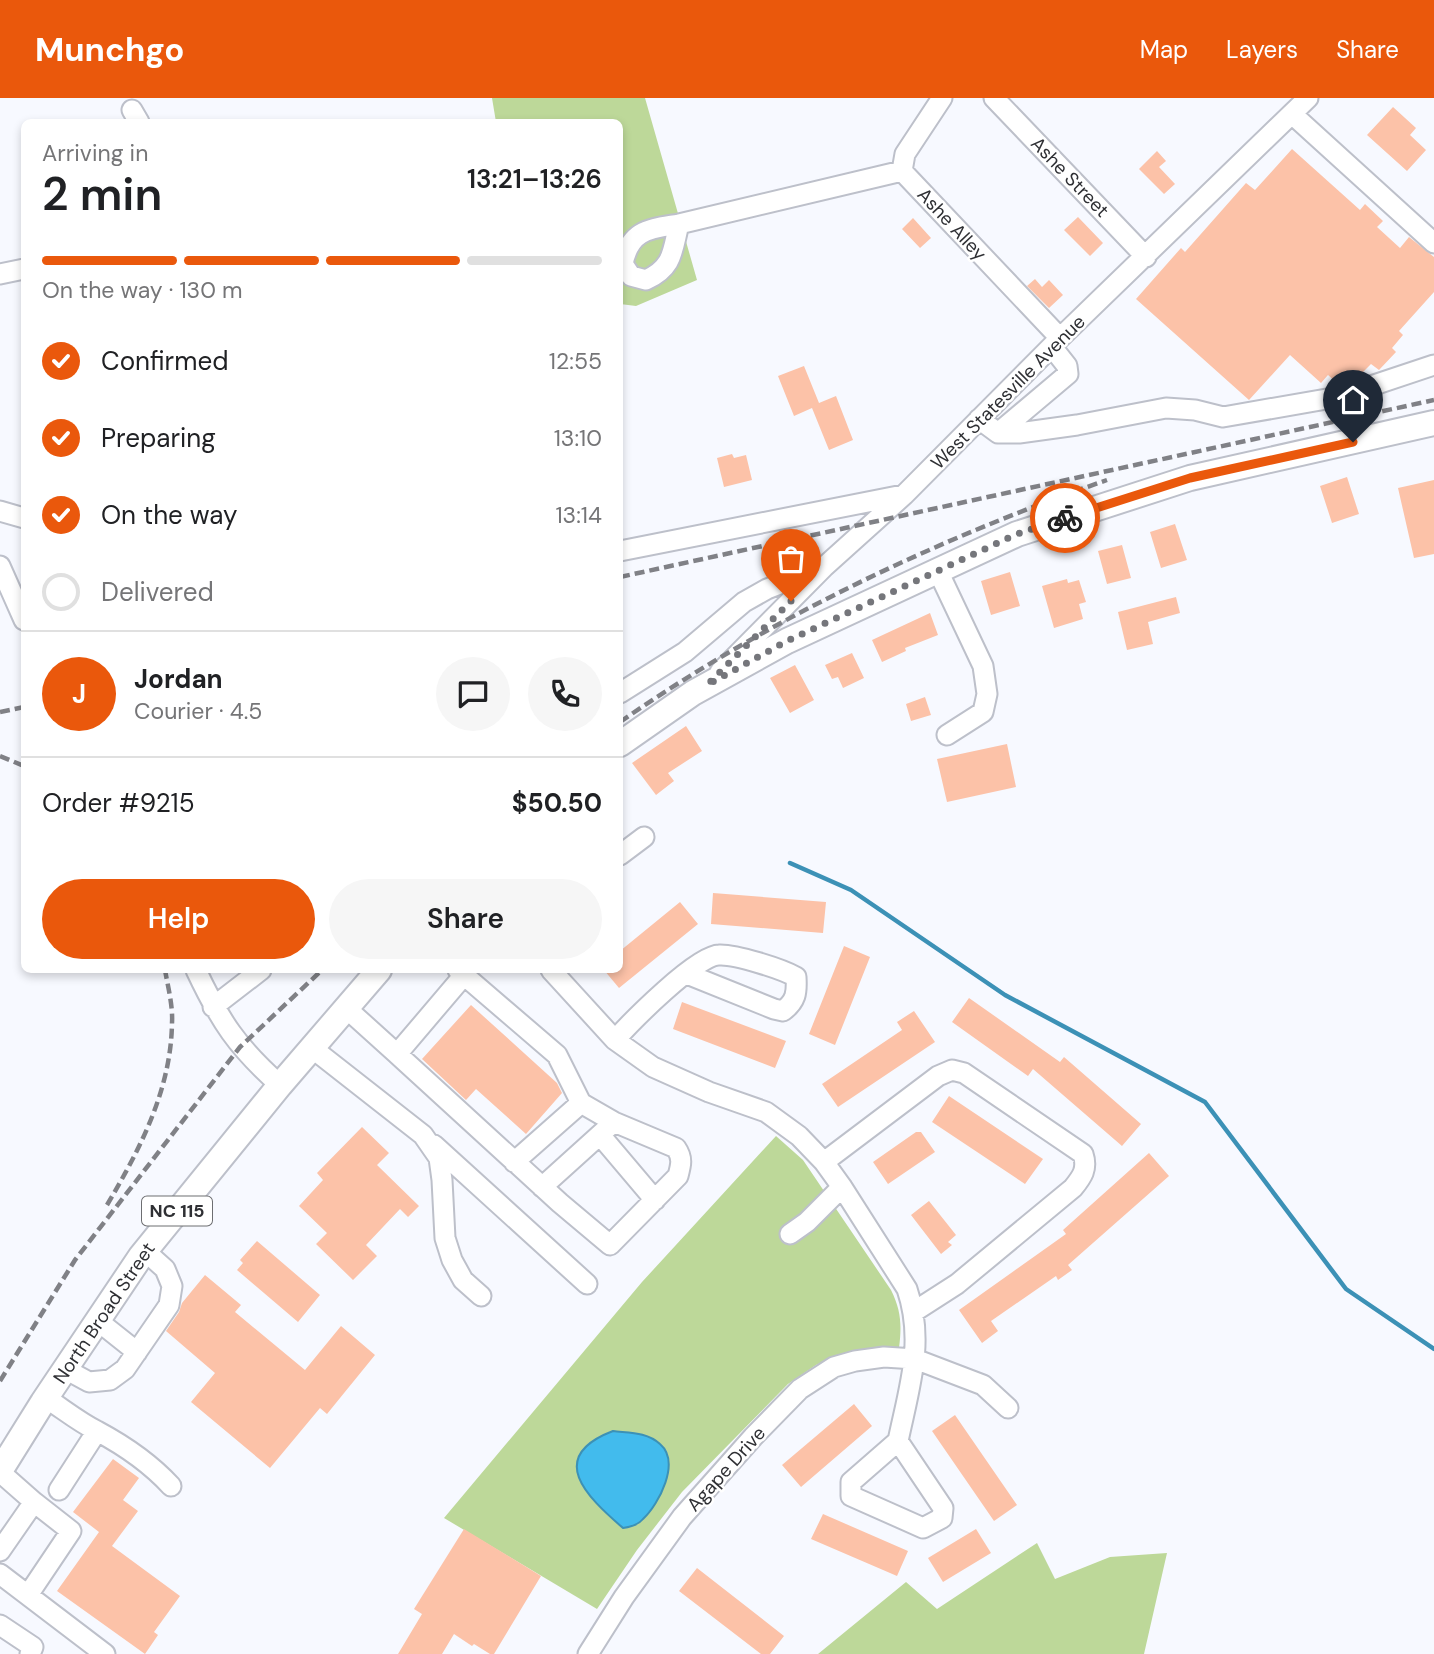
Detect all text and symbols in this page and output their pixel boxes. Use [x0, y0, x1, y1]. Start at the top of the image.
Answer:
text: Munchgo [35, 28, 185, 71]
text: Map [1140, 34, 1188, 65]
text: Layers [1226, 34, 1298, 65]
text: Share [1336, 34, 1399, 65]
street label: Ashe Street [1025, 131, 1115, 223]
text: Arriving in [42, 138, 148, 168]
text: 13:21–13:26 [467, 162, 602, 196]
text: 2 min [42, 164, 162, 224]
street label: Ashe Alley [912, 182, 992, 266]
text: On the way · 130 m [42, 275, 243, 305]
street label: West Statesville Avenue [925, 309, 1091, 475]
icon: check [42, 342, 80, 380]
text: Confirmed [101, 344, 228, 378]
text: 12:55 [549, 346, 602, 376]
pin [1323, 370, 1383, 442]
icon: home [1334, 381, 1372, 419]
icon: check [42, 419, 80, 457]
text: Preparing [101, 421, 216, 455]
text: 13:10 [554, 423, 602, 453]
courier [1030, 483, 1100, 553]
icon: check [42, 496, 80, 534]
text: On the way [101, 498, 237, 532]
icon: bike [1046, 499, 1084, 537]
text: 13:14 [555, 500, 602, 530]
pin [761, 529, 821, 601]
icon: bag [772, 540, 810, 578]
text: Delivered [101, 575, 214, 609]
button: chat [436, 657, 510, 731]
button: phone [528, 657, 602, 731]
text: Jordan [134, 662, 223, 696]
text: J [72, 677, 86, 711]
text: Courier · 4.5 [134, 696, 262, 726]
text: Order #9215 [42, 786, 195, 820]
text: $50.50 [512, 786, 602, 820]
button: Help [42, 879, 315, 959]
button: Share [329, 879, 602, 959]
road number: NC 115 [142, 1196, 212, 1226]
street label: North Broad Street [47, 1237, 161, 1389]
street label: Agape Drive [681, 1421, 771, 1517]

